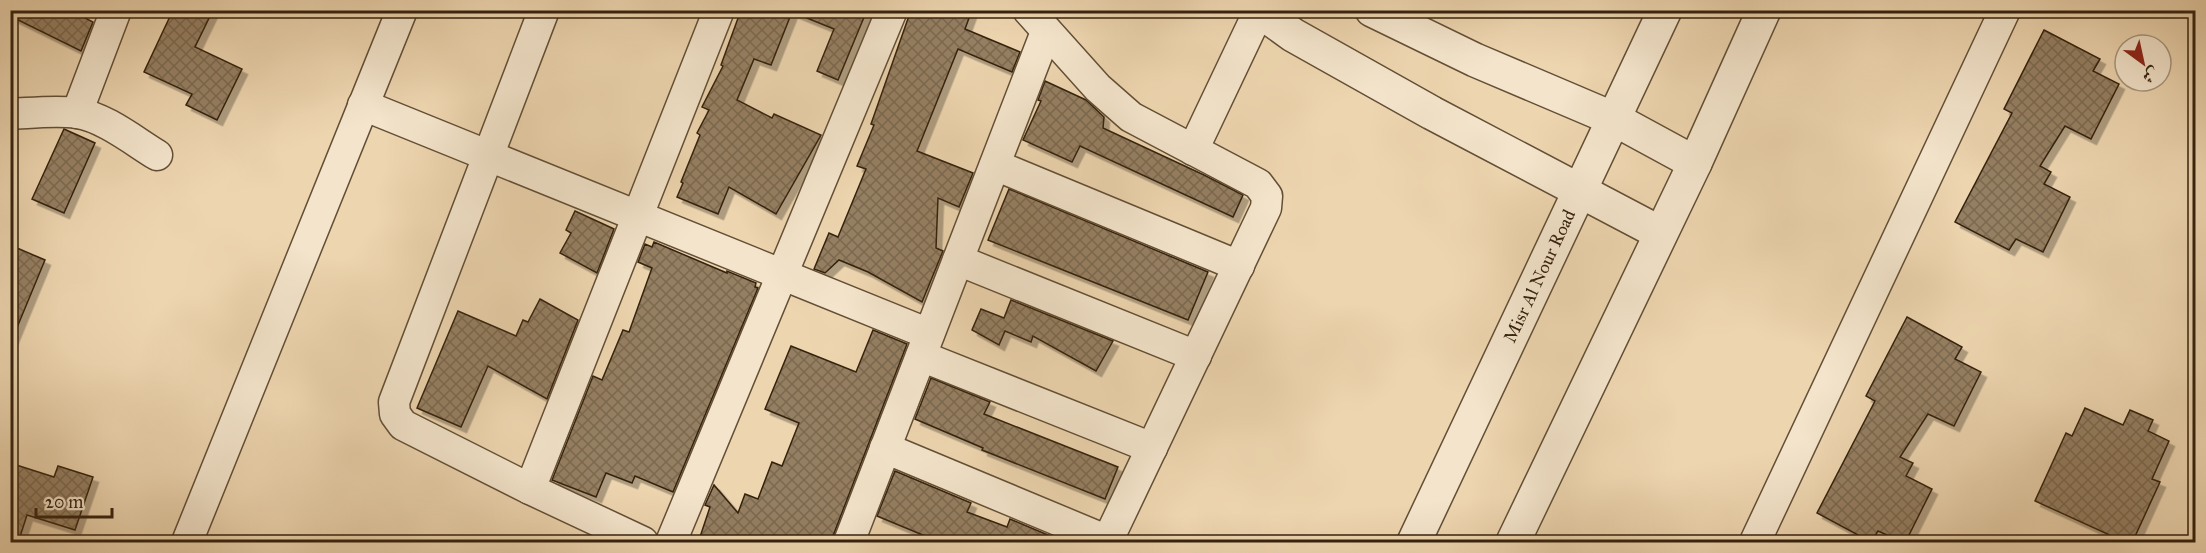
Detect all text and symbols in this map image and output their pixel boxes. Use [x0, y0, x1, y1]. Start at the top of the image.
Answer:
north arrow [2113, 33, 2173, 93]
text: ش [2139, 63, 2163, 87]
street label: Misr Al Nour Road [1499, 206, 1580, 346]
scale bar [36, 481, 112, 519]
text: 20 m [45, 491, 83, 513]

